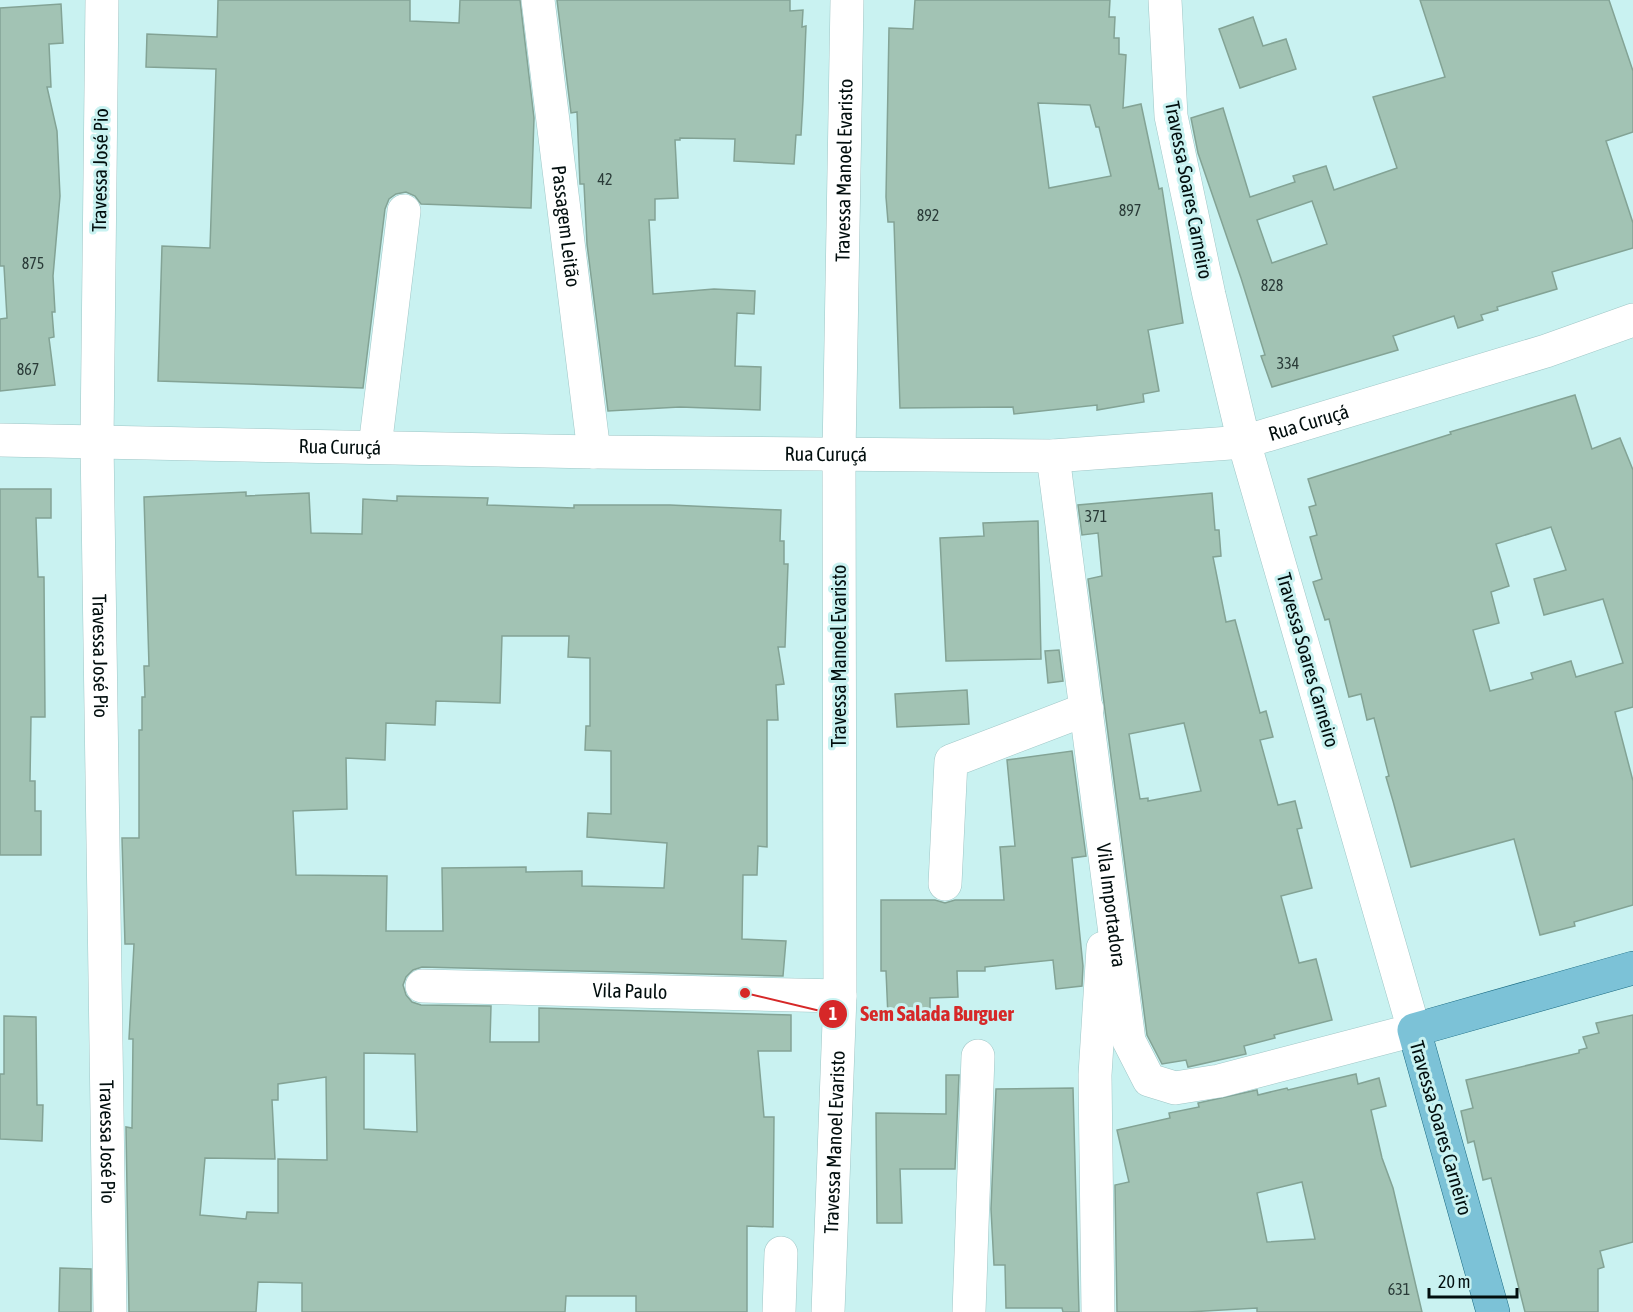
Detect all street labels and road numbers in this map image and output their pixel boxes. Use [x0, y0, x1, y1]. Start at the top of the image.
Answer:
street label: Travessa Manoel Evaristo [830, 78, 857, 262]
street label: Travessa Soares Carneiro [1161, 99, 1218, 281]
street label: Travessa José Pio [87, 108, 112, 232]
street label: Passagem Leitão [548, 164, 585, 288]
street label: Rua Curuçá [1265, 399, 1351, 445]
street label: Rua Curuçá [298, 434, 382, 459]
street label: Rua Curuçá [784, 442, 867, 465]
street label: Travessa Manoel Evaristo [827, 565, 850, 747]
street label: Travessa Soares Carneiro [1273, 570, 1344, 750]
street label: Travessa José Pio [88, 594, 113, 718]
street label: Vila Importadora [1092, 842, 1131, 968]
street label: Vila Paulo [592, 978, 668, 1003]
street label: Travessa Soares Carneiro [1406, 1038, 1477, 1218]
street label: Travessa Manoel Evaristo [819, 1050, 849, 1234]
street label: Travessa José Pio [96, 1080, 120, 1204]

